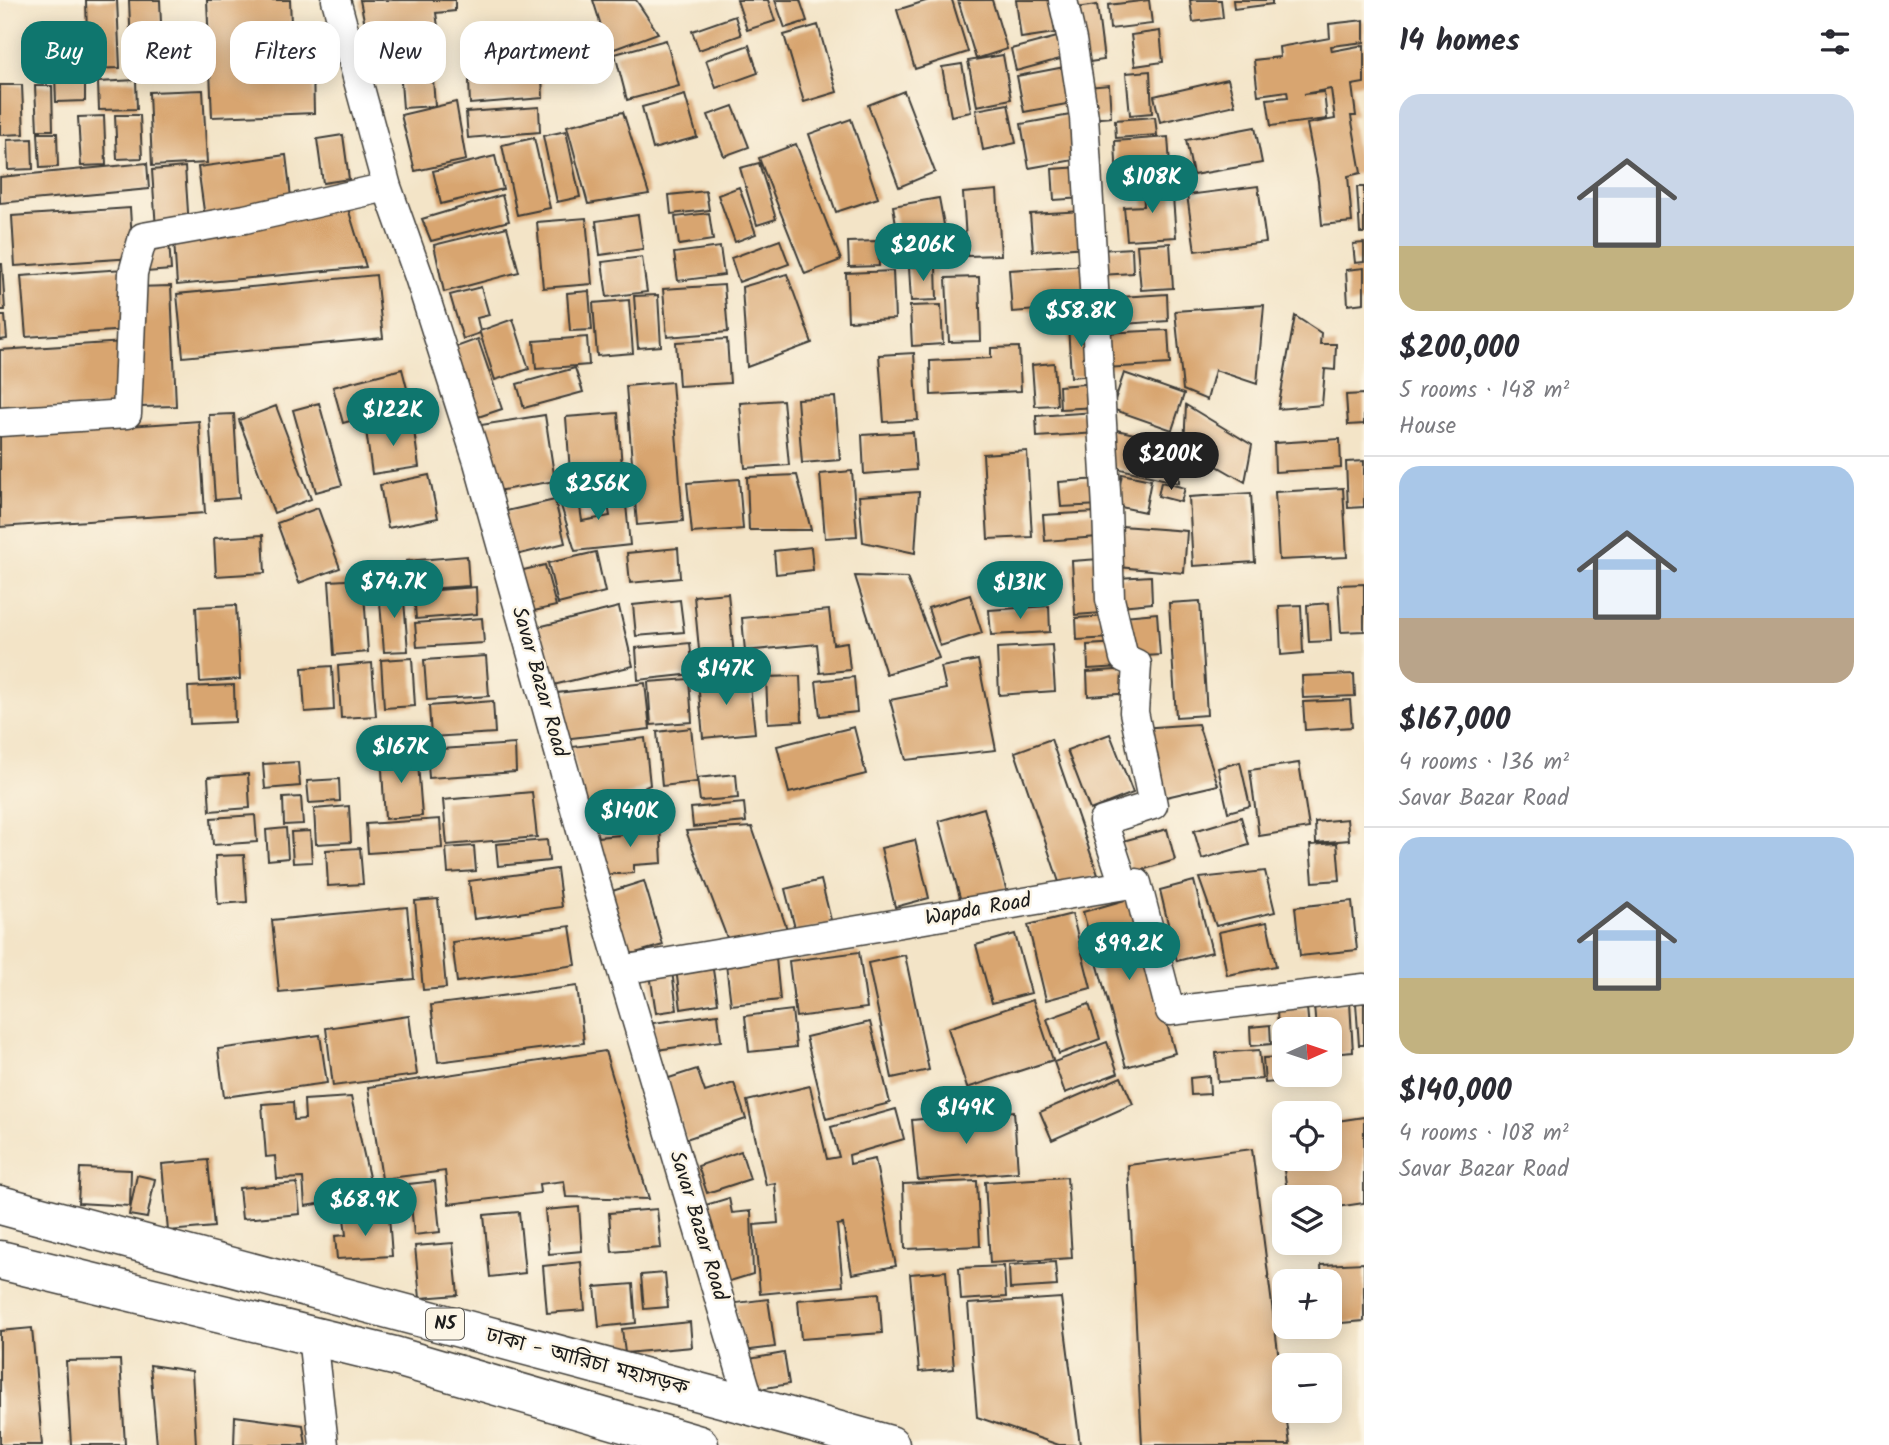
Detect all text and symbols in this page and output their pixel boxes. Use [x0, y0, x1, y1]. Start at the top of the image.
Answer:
text: 14 homes [1399, 18, 1520, 66]
chip: Buy [21, 21, 107, 84]
chip: Rent [121, 21, 216, 84]
chip: Filters [230, 21, 340, 84]
chip: New [354, 21, 446, 84]
chip: Apartment [460, 21, 614, 84]
icon: filters [1816, 23, 1854, 61]
icon: home [1564, 140, 1690, 266]
pin: $108K [1103, 156, 1201, 215]
text: $108K [1122, 160, 1182, 196]
pin: $206K [874, 224, 972, 283]
text: $206K [890, 228, 956, 264]
pin: $58.8K [1024, 290, 1138, 349]
text: $58.8K [1045, 294, 1117, 330]
text: $200,000 [1399, 325, 1519, 373]
text: 5 rooms · 148 m² [1399, 373, 1569, 409]
pin: $122K [344, 388, 442, 448]
text: $122K [362, 393, 424, 429]
text: House [1399, 409, 1456, 445]
pin: $200K [1122, 433, 1220, 492]
text: $200K [1139, 437, 1203, 473]
pin: $256K [549, 462, 647, 522]
text: $256K [566, 467, 630, 503]
icon: home [1564, 512, 1690, 638]
pin: $74.7K [337, 560, 451, 620]
pin: $131K [971, 562, 1069, 621]
text: $74.7K [360, 565, 428, 601]
text: $131K [993, 566, 1047, 602]
street label: Savar Bazar Road [502, 603, 576, 761]
pin: $147K [677, 648, 775, 707]
text: $147K [697, 652, 755, 688]
text: $167,000 [1399, 697, 1510, 745]
pin: $167K [352, 726, 450, 785]
text: $167K [372, 730, 430, 766]
text: 4 rooms · 136 m² [1399, 745, 1569, 781]
text: Savar Bazar Road [1399, 781, 1569, 817]
pin: $140K [581, 790, 679, 849]
text: $140K [601, 794, 659, 830]
icon: home [1564, 883, 1690, 1009]
street label: Wapda Road [922, 884, 1034, 936]
pin: $99.2K [1072, 922, 1186, 982]
text: $99.2K [1094, 927, 1164, 963]
north arrow [1272, 1017, 1342, 1087]
map controls [1272, 1017, 1342, 1423]
text: $140,000 [1399, 1068, 1512, 1116]
pin: $149K [917, 1086, 1015, 1146]
text: $149K [937, 1091, 995, 1127]
button: locate [1272, 1101, 1342, 1171]
text: 4 rooms · 108 m² [1399, 1116, 1569, 1152]
street label: Savar Bazar Road [660, 1147, 737, 1305]
text: Savar Bazar Road [1399, 1152, 1569, 1188]
pin: $68.9K [308, 1178, 422, 1238]
text: $68.9K [330, 1183, 400, 1219]
button: layers [1272, 1185, 1342, 1255]
button: + [1272, 1269, 1342, 1339]
road number: N5 [426, 1308, 464, 1340]
street label: ঢাকা - আরিচা মহাসড়ক [481, 1319, 693, 1405]
button: − [1272, 1353, 1342, 1423]

